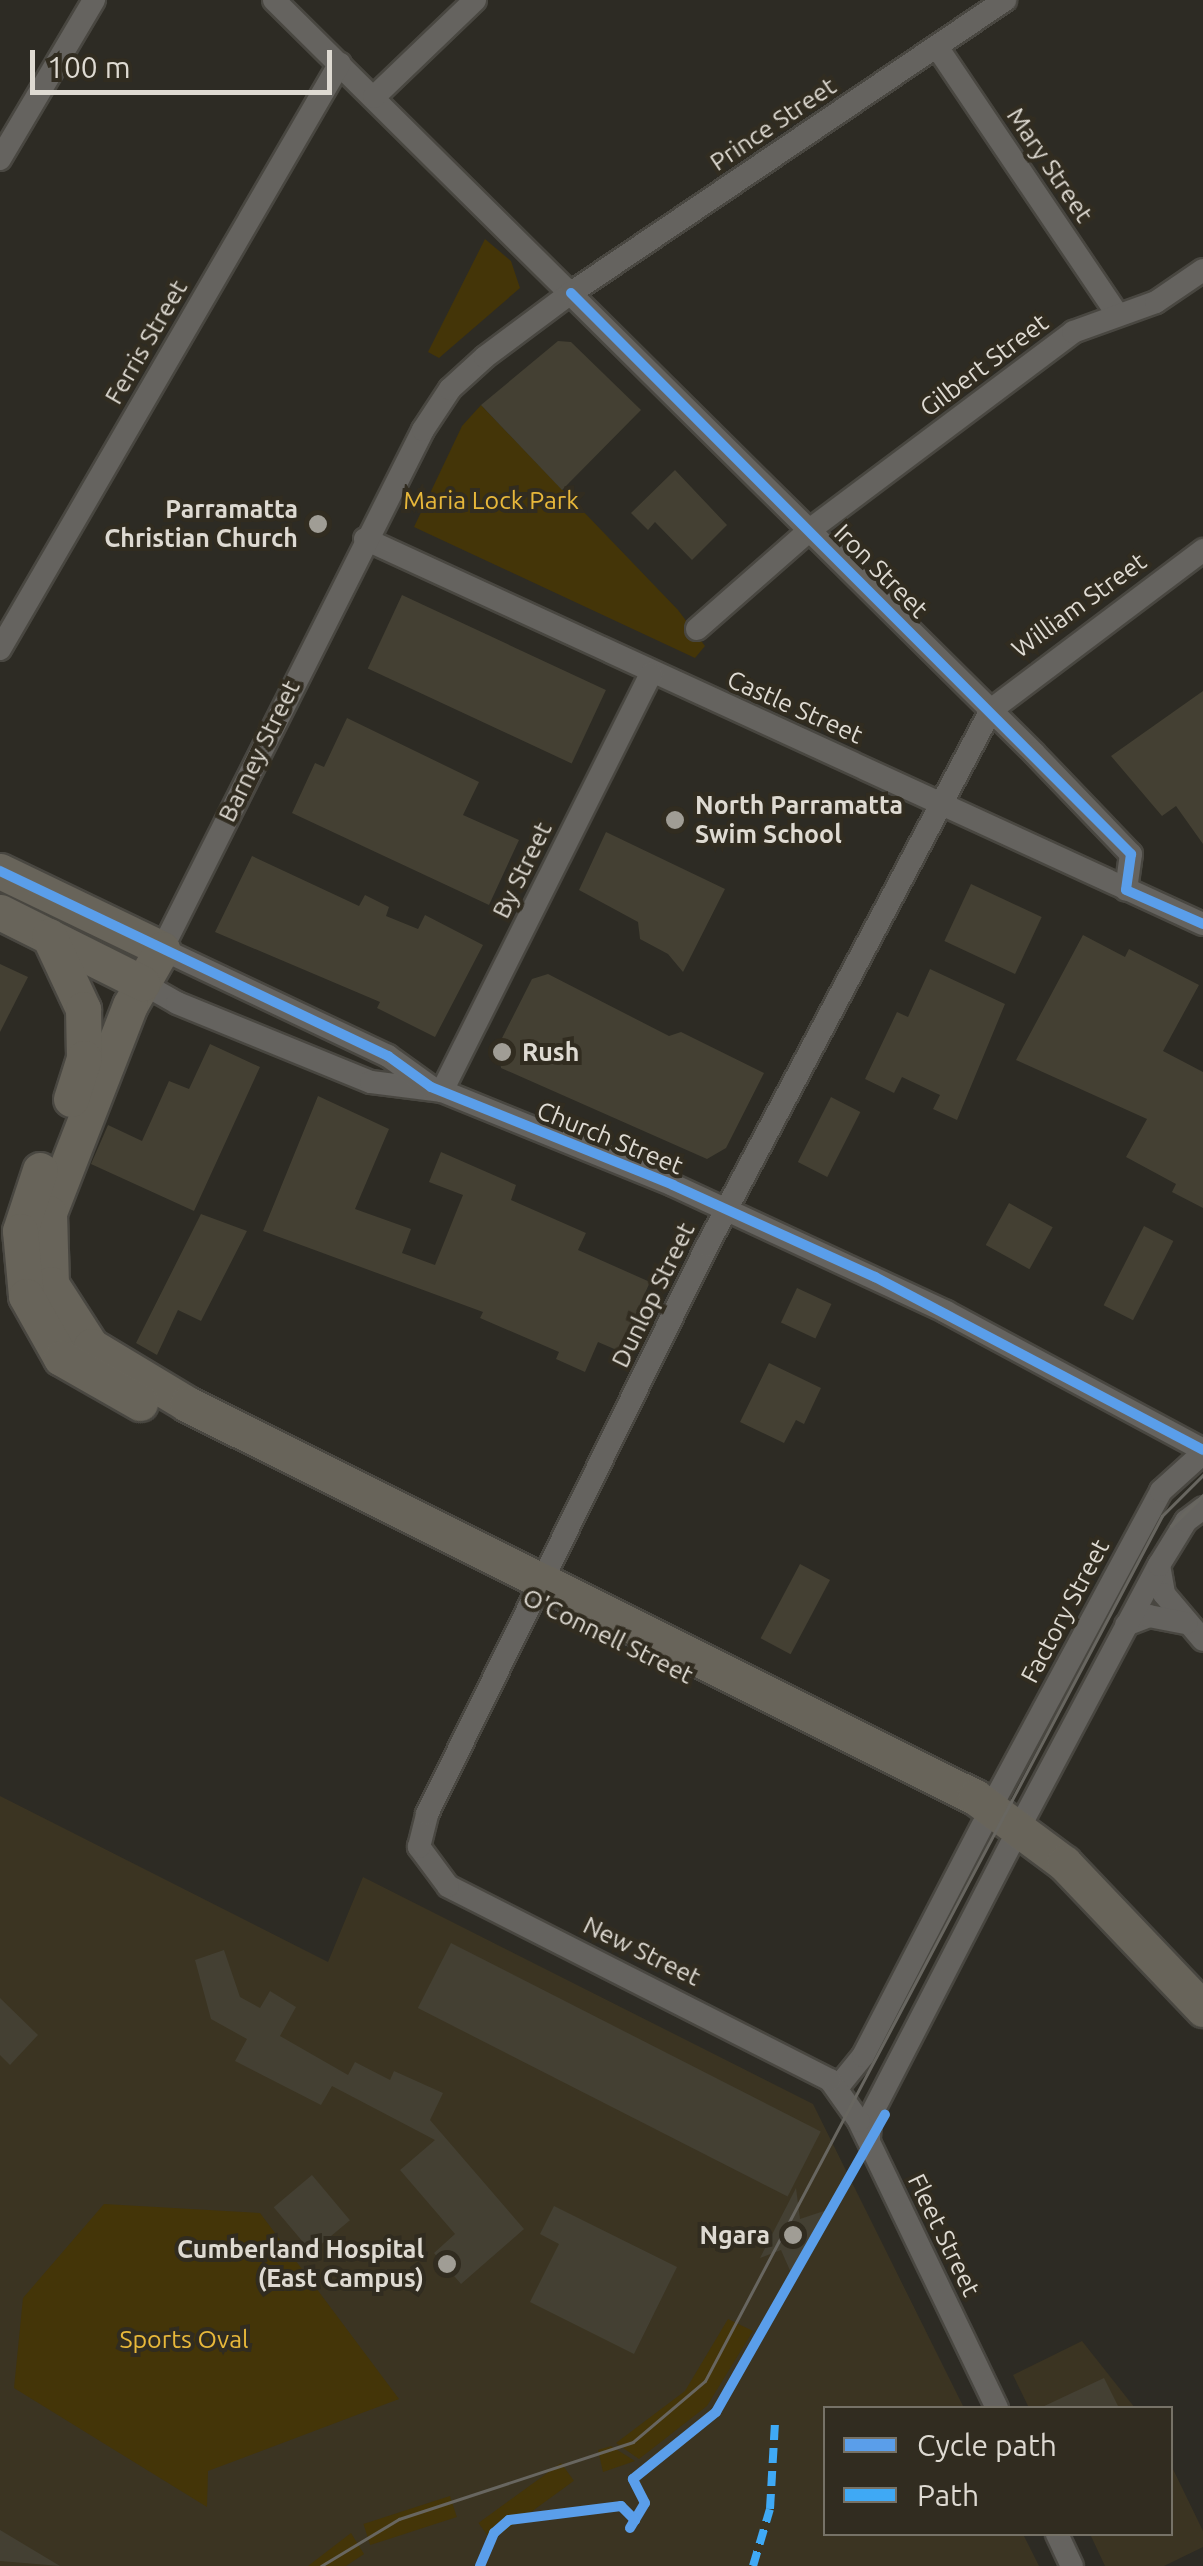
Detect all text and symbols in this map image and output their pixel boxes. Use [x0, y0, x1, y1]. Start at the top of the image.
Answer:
scale bar [35, 30, 338, 92]
text: 100 m [47, 50, 131, 84]
street label: Prince Street [704, 71, 842, 177]
street label: Mary Street [1001, 102, 1099, 228]
street label: Ferris Street [98, 275, 194, 409]
street label: Gilbert Street [914, 307, 1054, 423]
park label: Maria Lock Park [403, 485, 579, 515]
place label: Parramatta Christian Church [104, 495, 298, 554]
marker: Parramatta Christian Church [307, 513, 329, 535]
street label: Iron Street [828, 518, 934, 624]
street label: William Street [1006, 546, 1152, 664]
street label: Castle Street [723, 664, 867, 750]
street label: Barney Street [212, 675, 306, 827]
place label: North Parramatta Swim School [695, 791, 903, 850]
marker: North Parramatta Swim School [664, 809, 686, 831]
street label: By Street [486, 817, 558, 923]
place label: Rush [522, 1037, 579, 1067]
marker: Rush [491, 1041, 513, 1063]
street label: Church Street [533, 1095, 687, 1181]
street label: Dunlop Street [605, 1218, 701, 1372]
street label: Factory Street [1015, 1534, 1115, 1688]
street label: O'Connell Street [518, 1582, 698, 1690]
street label: New Street [579, 1910, 705, 1992]
street label: Fleet Street [901, 2169, 987, 2301]
place label: Ngara [699, 2220, 770, 2250]
marker: Ngara [780, 2222, 806, 2248]
place label: Cumberland Hospital (East Campus) [177, 2235, 424, 2294]
marker: Cumberland Hospital (East Campus) [434, 2251, 460, 2277]
park label: Sports Oval [119, 2324, 249, 2354]
legend [823, 2406, 1173, 2536]
text: Cycle path [917, 2428, 1057, 2462]
text: Path [917, 2478, 979, 2512]

